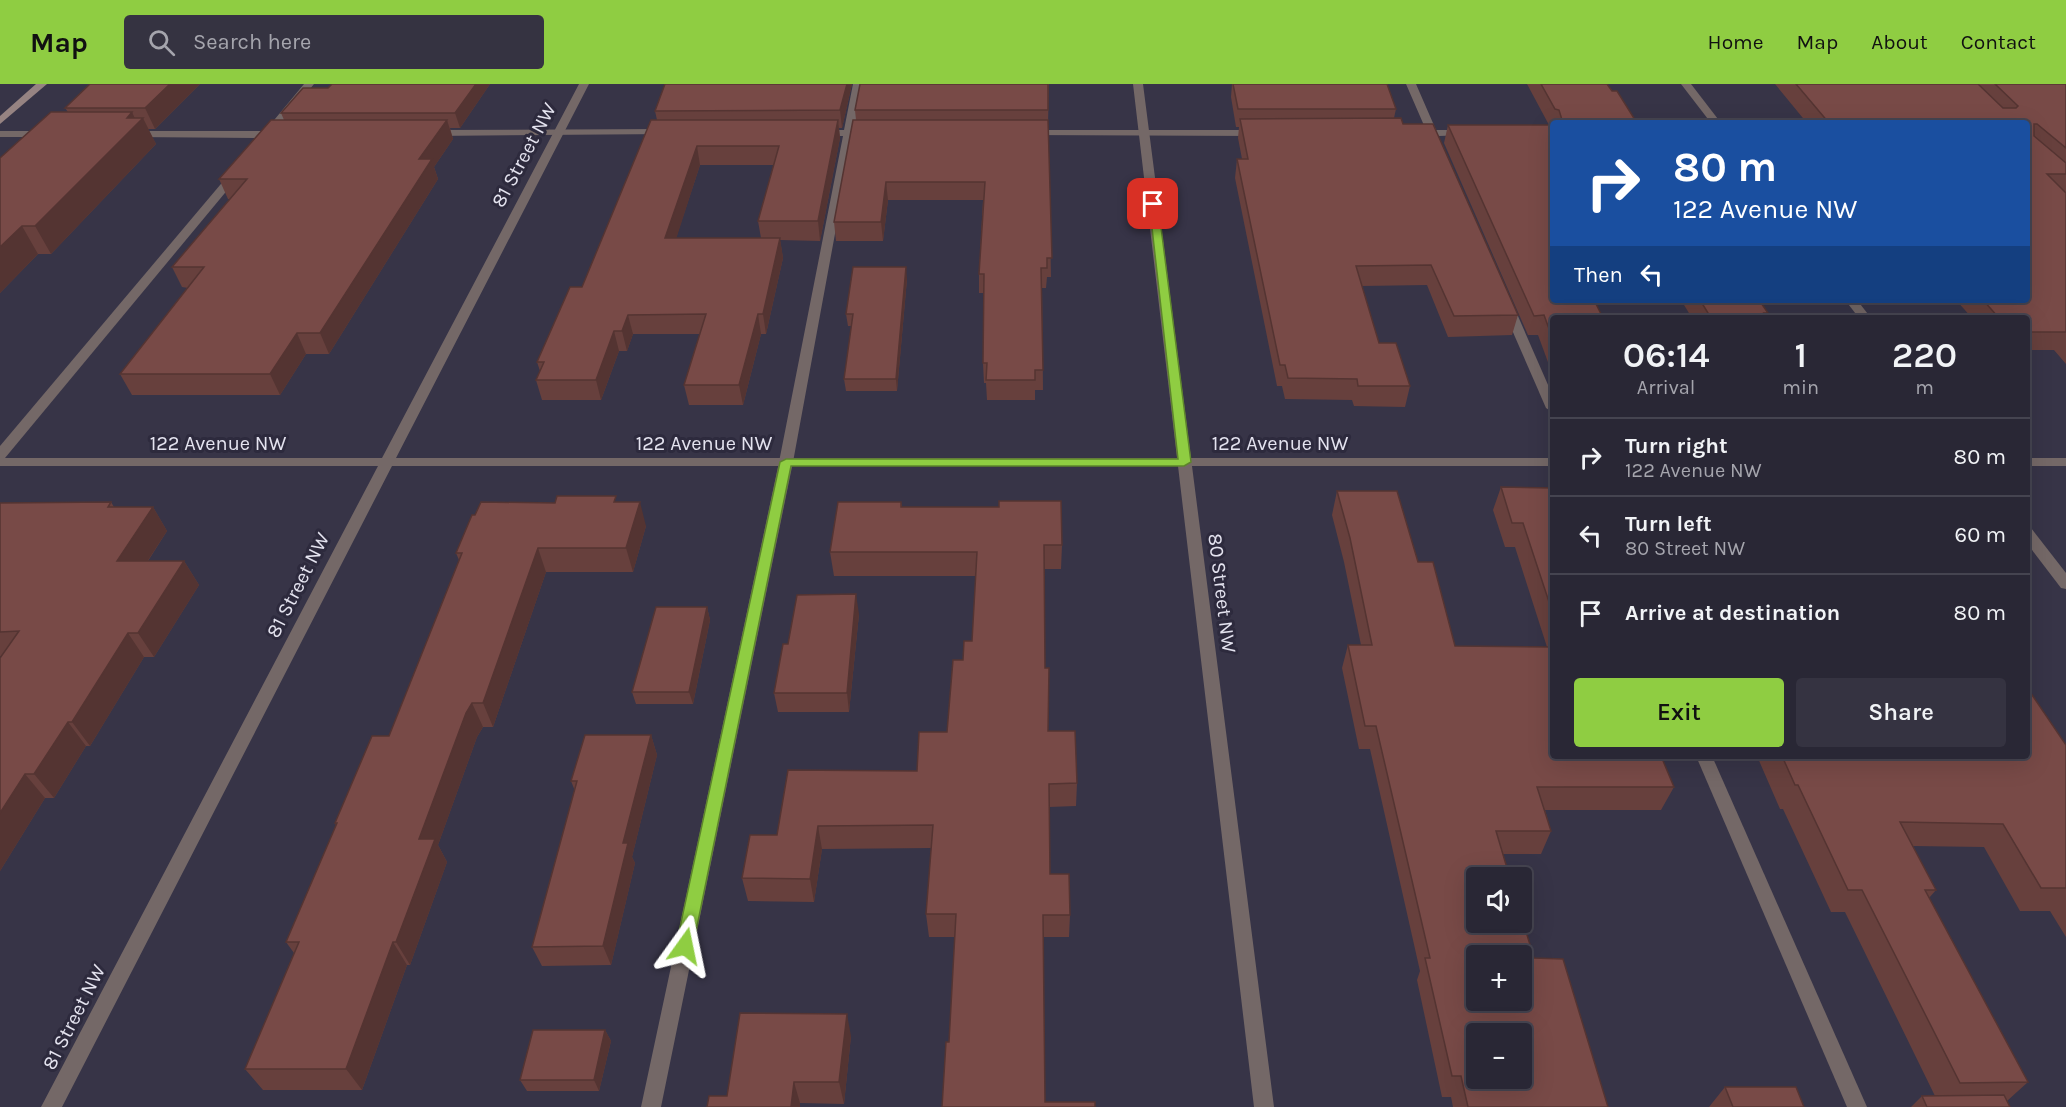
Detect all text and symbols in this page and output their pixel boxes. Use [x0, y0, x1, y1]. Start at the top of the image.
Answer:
search box [124, 15, 544, 69]
text: Map [30, 26, 88, 59]
icon: search [145, 26, 178, 59]
text: Search here [193, 29, 311, 55]
text: Home [1708, 30, 1764, 54]
text: Map [1797, 30, 1838, 54]
text: About [1871, 30, 1928, 54]
text: Contact [1961, 30, 2036, 54]
street label: 81 Street NW [487, 99, 561, 211]
text: 80 m [1673, 142, 1777, 192]
icon: right [1574, 144, 1652, 222]
pin [1127, 178, 1178, 229]
icon: arrive [1136, 187, 1169, 220]
text: 122 Avenue NW [1673, 193, 1858, 225]
icon: left [1635, 258, 1668, 291]
text: Then [1574, 262, 1623, 288]
text: 06:14 [1623, 334, 1710, 376]
text: 1 [1794, 334, 1807, 376]
text: 220 [1892, 334, 1957, 376]
text: Arrival [1637, 376, 1695, 399]
text: min [1782, 376, 1819, 399]
text: m [1915, 376, 1934, 399]
street label: 122 Avenue NW [150, 432, 286, 455]
street label: 122 Avenue NW [636, 432, 772, 455]
street label: 122 Avenue NW [1212, 432, 1348, 455]
text: Turn right [1625, 433, 1728, 459]
icon: right [1574, 441, 1607, 474]
text: 80 m [1954, 444, 2006, 470]
text: 122 Avenue NW [1625, 459, 1762, 482]
text: Turn left [1625, 511, 1712, 537]
icon: left [1574, 519, 1607, 552]
text: 60 m [1955, 522, 2006, 548]
street label: 81 Street NW [262, 529, 334, 641]
street label: 80 Street NW [1203, 532, 1241, 654]
text: 80 Street NW [1625, 537, 1745, 560]
icon: arrive [1574, 597, 1607, 630]
text: Arrive at destination [1625, 600, 1840, 626]
text: 80 m [1954, 600, 2006, 626]
button: Exit [1574, 678, 1784, 747]
button: Share [1796, 678, 2006, 747]
map controls [1466, 867, 1532, 1089]
button: sound [1466, 867, 1532, 933]
position arrow [653, 914, 717, 978]
button: + [1466, 945, 1532, 1011]
street label: 81 Street NW [38, 961, 110, 1073]
button: − [1466, 1023, 1532, 1089]

